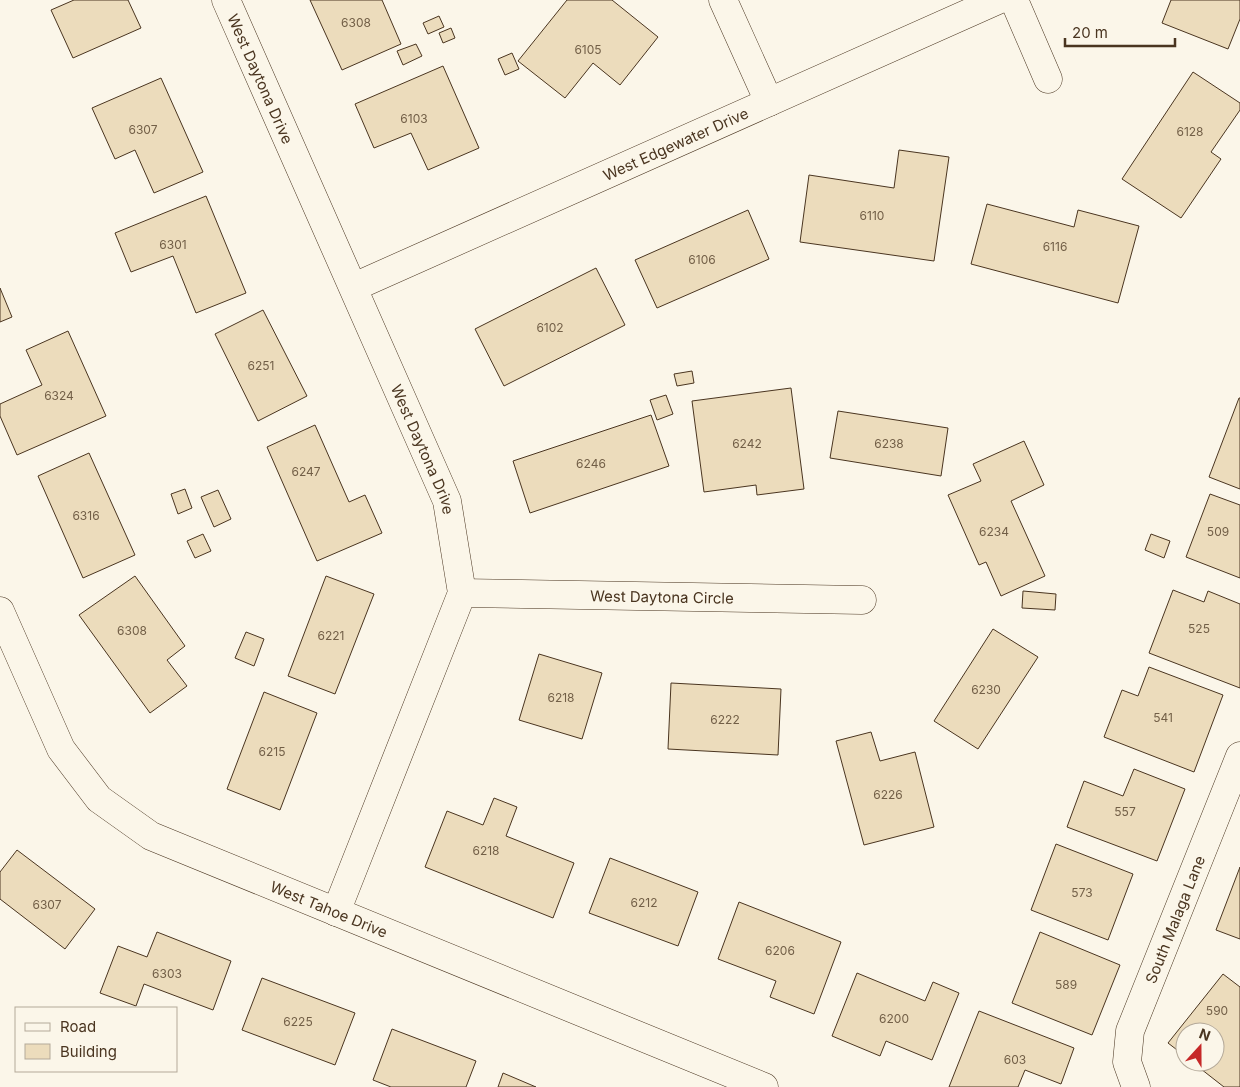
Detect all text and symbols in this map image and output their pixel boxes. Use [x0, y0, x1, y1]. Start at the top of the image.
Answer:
street label: West Daytona Drive [224, 11, 298, 147]
house number: 6308 [341, 15, 371, 30]
scale bar [1065, 15, 1175, 47]
text: 20 m [1072, 23, 1108, 42]
house number: 6105 [574, 42, 602, 57]
street label: West Edgewater Drive [600, 103, 751, 184]
house number: 6103 [400, 111, 428, 126]
house number: 6307 [129, 122, 158, 137]
house number: 6128 [1176, 124, 1204, 139]
house number: 6110 [860, 208, 884, 223]
house number: 6301 [159, 237, 187, 252]
house number: 6116 [1043, 239, 1067, 254]
house number: 6106 [688, 252, 716, 267]
house number: 6102 [536, 320, 564, 335]
house number: 6251 [248, 358, 274, 373]
street label: West Daytona Drive [387, 381, 459, 516]
house number: 6324 [44, 388, 74, 403]
house number: 6242 [732, 436, 762, 451]
house number: 6238 [874, 436, 904, 451]
house number: 6246 [576, 456, 606, 471]
house number: 6247 [291, 464, 321, 479]
house number: 6316 [72, 508, 100, 523]
house number: 6234 [979, 524, 1009, 539]
house number: 509 [1207, 524, 1229, 539]
street label: West Daytona Circle [590, 586, 734, 607]
house number: 525 [1188, 621, 1210, 636]
house number: 6308 [117, 623, 147, 638]
house number: 6221 [318, 628, 344, 643]
house number: 6230 [971, 682, 1001, 697]
house number: 6218 [547, 690, 575, 705]
house number: 541 [1153, 710, 1173, 725]
house number: 6222 [710, 712, 740, 727]
house number: 6215 [259, 744, 285, 759]
house number: 6226 [873, 787, 903, 802]
house number: 557 [1114, 804, 1136, 819]
house number: 6218 [472, 843, 500, 858]
street label: South Malaga Lane [1141, 853, 1209, 986]
street label: West Tahoe Drive [268, 876, 391, 941]
house number: 573 [1071, 885, 1093, 900]
house number: 6212 [631, 895, 657, 910]
house number: 6307 [33, 897, 62, 912]
house number: 6206 [765, 943, 795, 958]
house number: 6303 [152, 966, 182, 981]
house number: 589 [1055, 977, 1077, 992]
house number: 590 [1206, 1003, 1228, 1018]
legend [15, 1007, 178, 1072]
house number: 6200 [879, 1011, 909, 1026]
house number: 6225 [283, 1014, 313, 1029]
text: Road [60, 1017, 96, 1036]
north arrow [1175, 1022, 1225, 1072]
text: N [1197, 1025, 1213, 1044]
text: Building [60, 1042, 117, 1061]
house number: 603 [1004, 1052, 1026, 1067]

